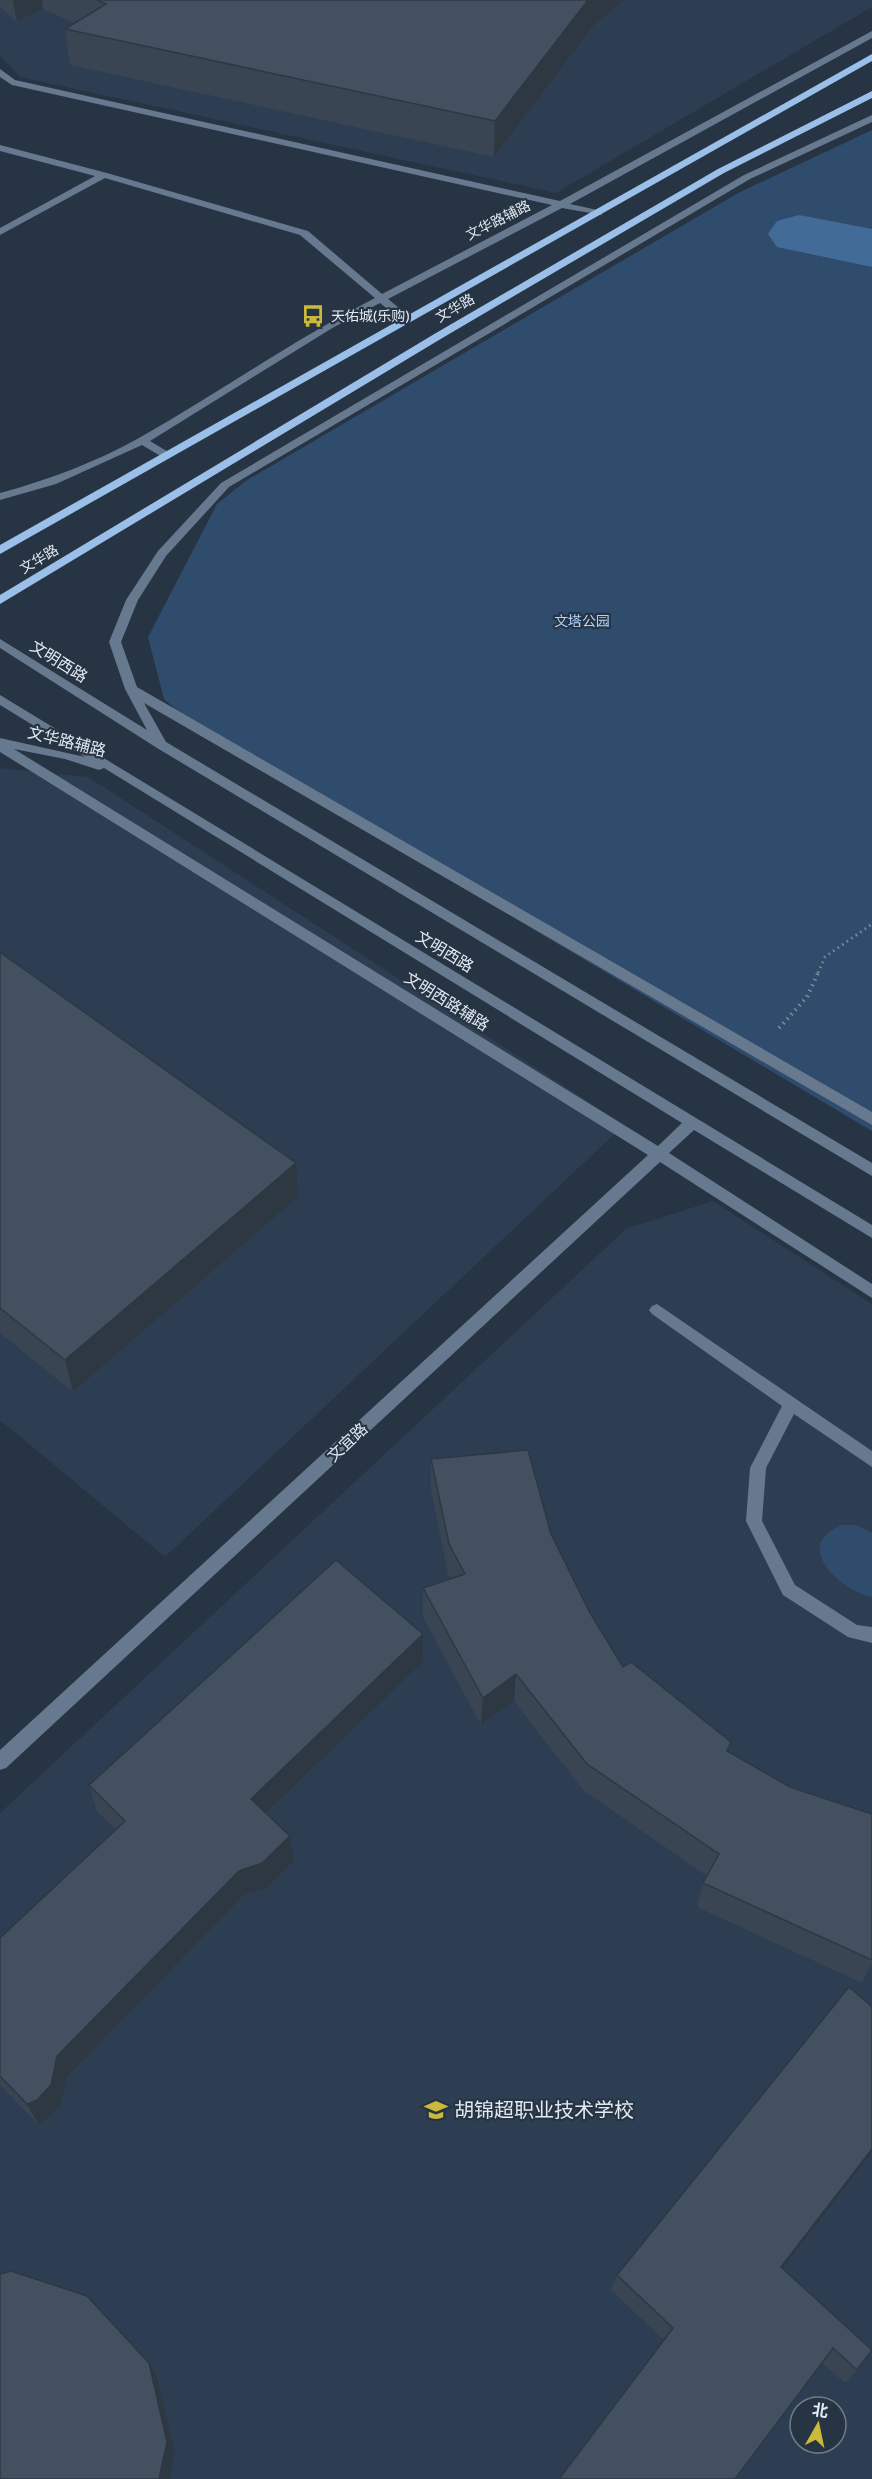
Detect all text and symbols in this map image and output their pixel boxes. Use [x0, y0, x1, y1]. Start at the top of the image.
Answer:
street label: 文华路辅路 [463, 197, 533, 244]
street label: 文华路 [433, 291, 478, 326]
bus stop icon: 天佑城(乐购) [300, 303, 326, 329]
place label: 天佑城(乐购) [331, 308, 410, 325]
street label: 文华路 [17, 541, 62, 578]
park label: 文塔公园 [554, 613, 610, 630]
street label: 文明西路 [26, 636, 91, 687]
street label: 文华路辅路 [26, 723, 108, 761]
street label: 文明西路 [412, 927, 477, 977]
street label: 文明西路辅路 [400, 968, 492, 1036]
street label: 文宜路 [323, 1419, 372, 1466]
school or university icon: 胡锦超职业技术学校 [423, 2097, 449, 2123]
place label: 胡锦超职业技术学校 [454, 2099, 634, 2123]
north arrow [788, 2395, 848, 2455]
text: 北 [811, 2400, 830, 2422]

